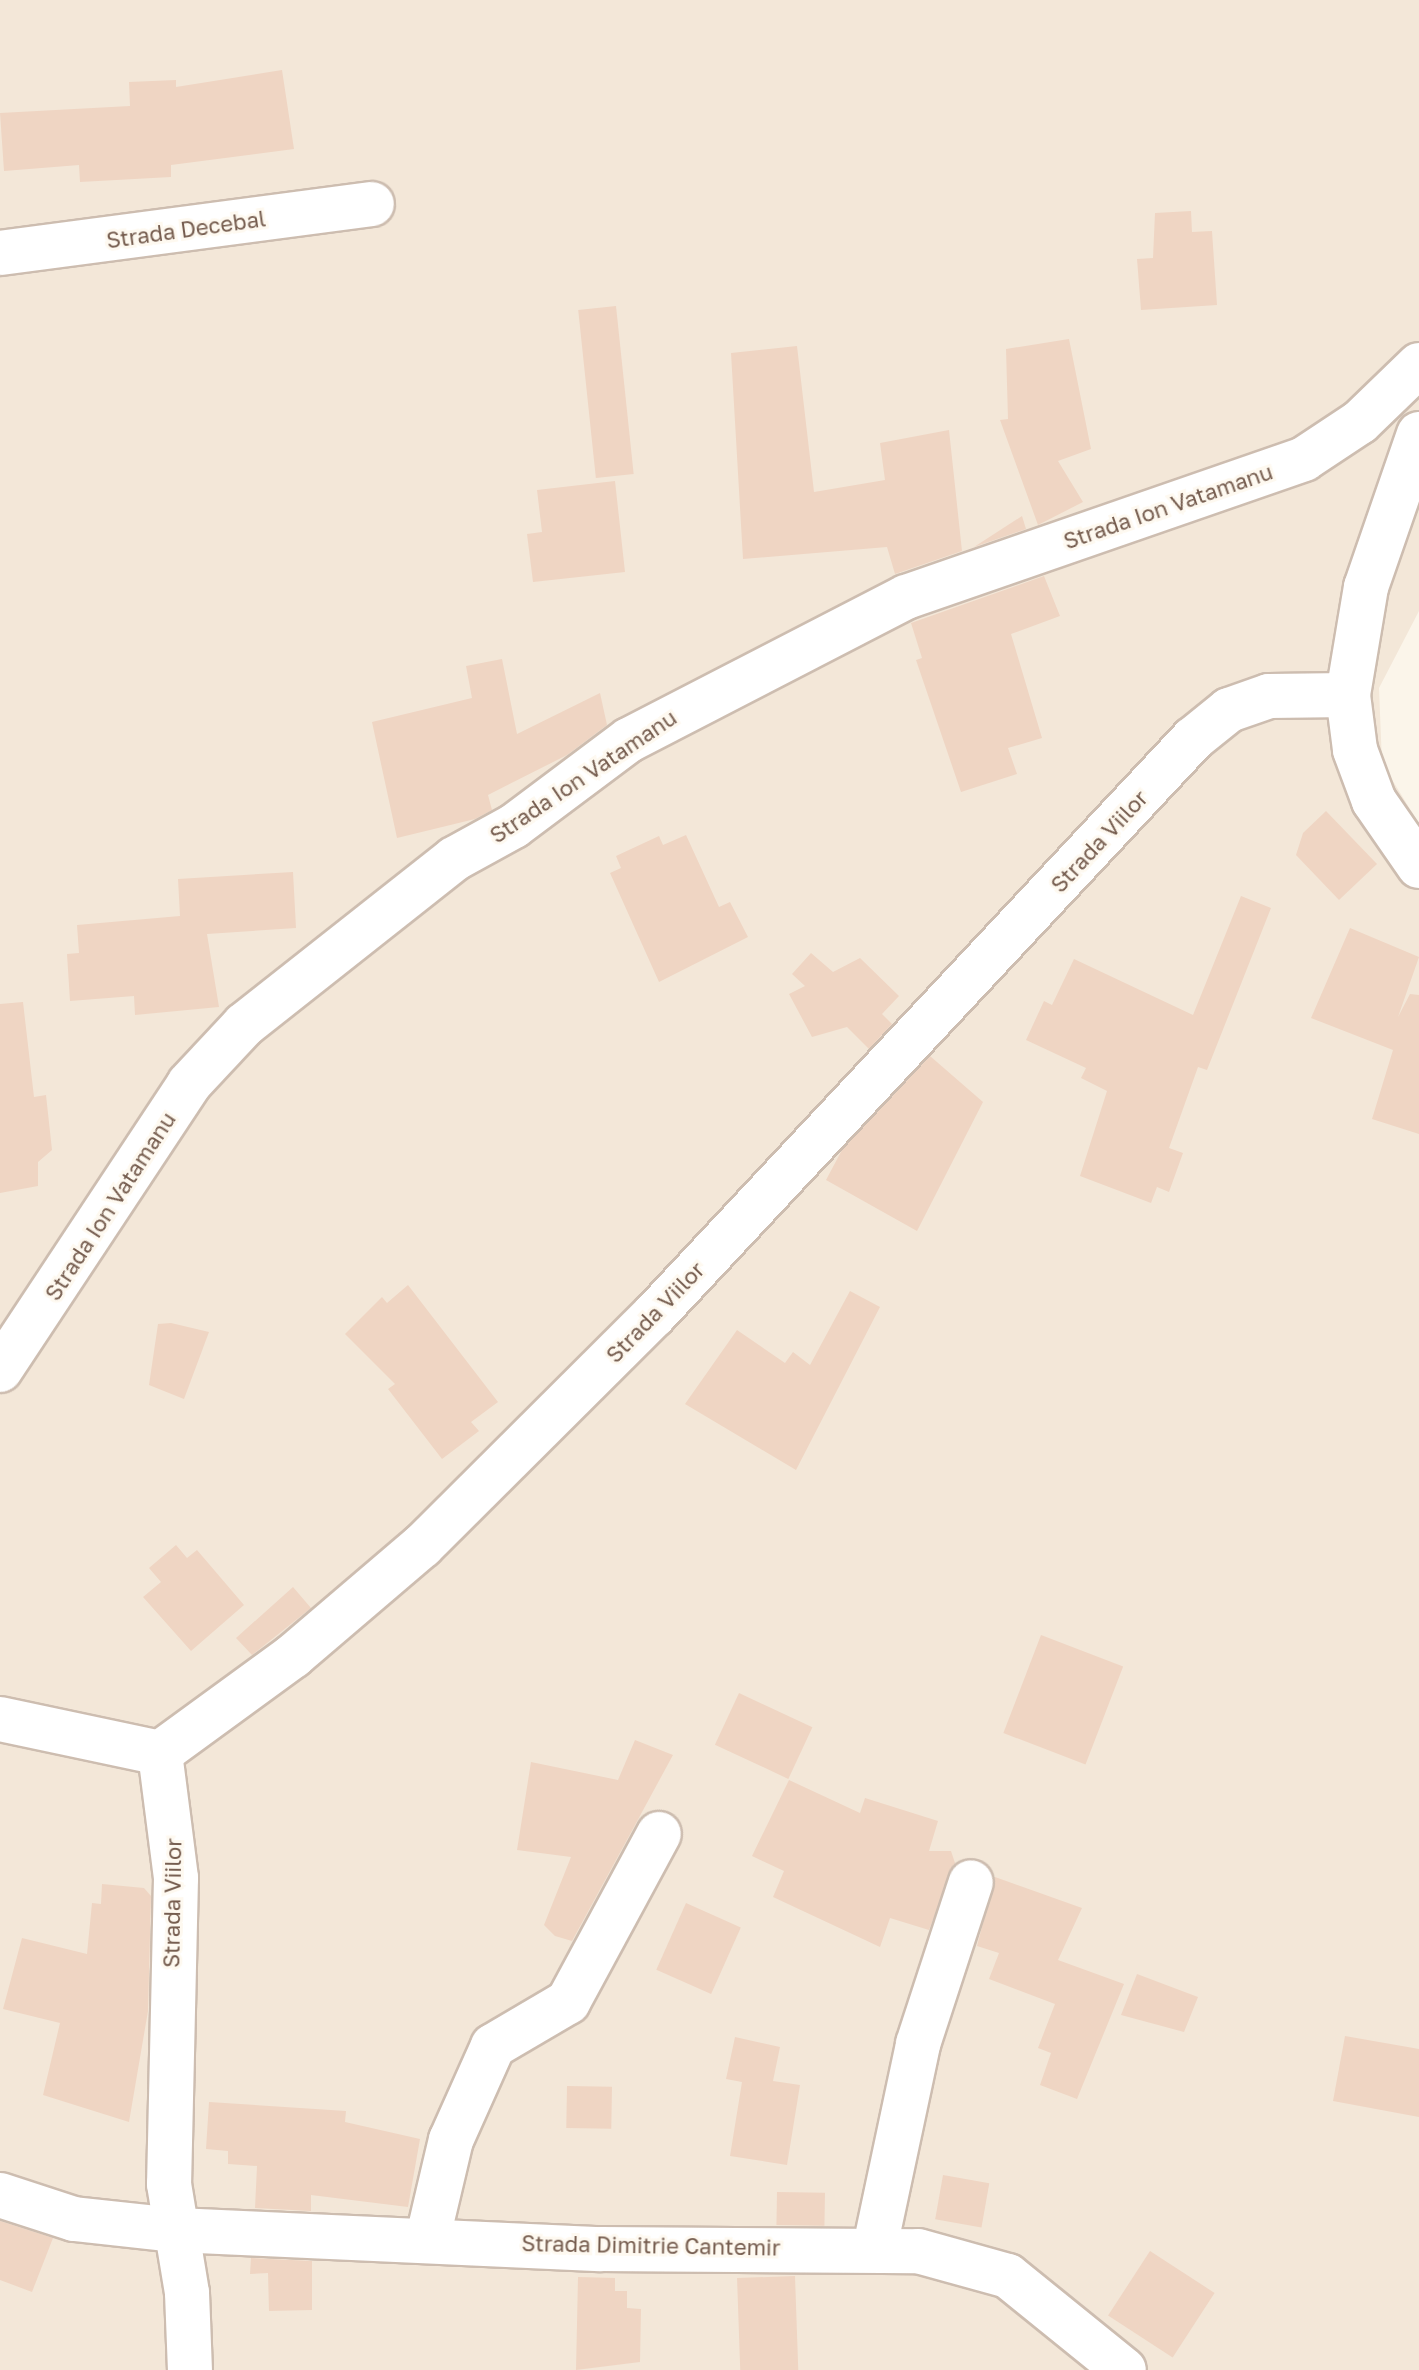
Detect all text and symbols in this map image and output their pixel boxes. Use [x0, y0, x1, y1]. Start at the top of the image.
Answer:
street label: Strada Decebal [105, 205, 267, 253]
street label: Strada Ion Vatamanu [1060, 458, 1276, 554]
street label: Strada Ion Vatamanu [485, 704, 681, 848]
street label: Strada Viilor [1045, 785, 1153, 897]
street label: Strada Ion Vatamanu [39, 1107, 181, 1305]
street label: Strada Viilor [600, 1256, 710, 1368]
street label: Strada Viilor [158, 1838, 186, 1968]
street label: Strada Dimitrie Cantemir [521, 2230, 781, 2260]

